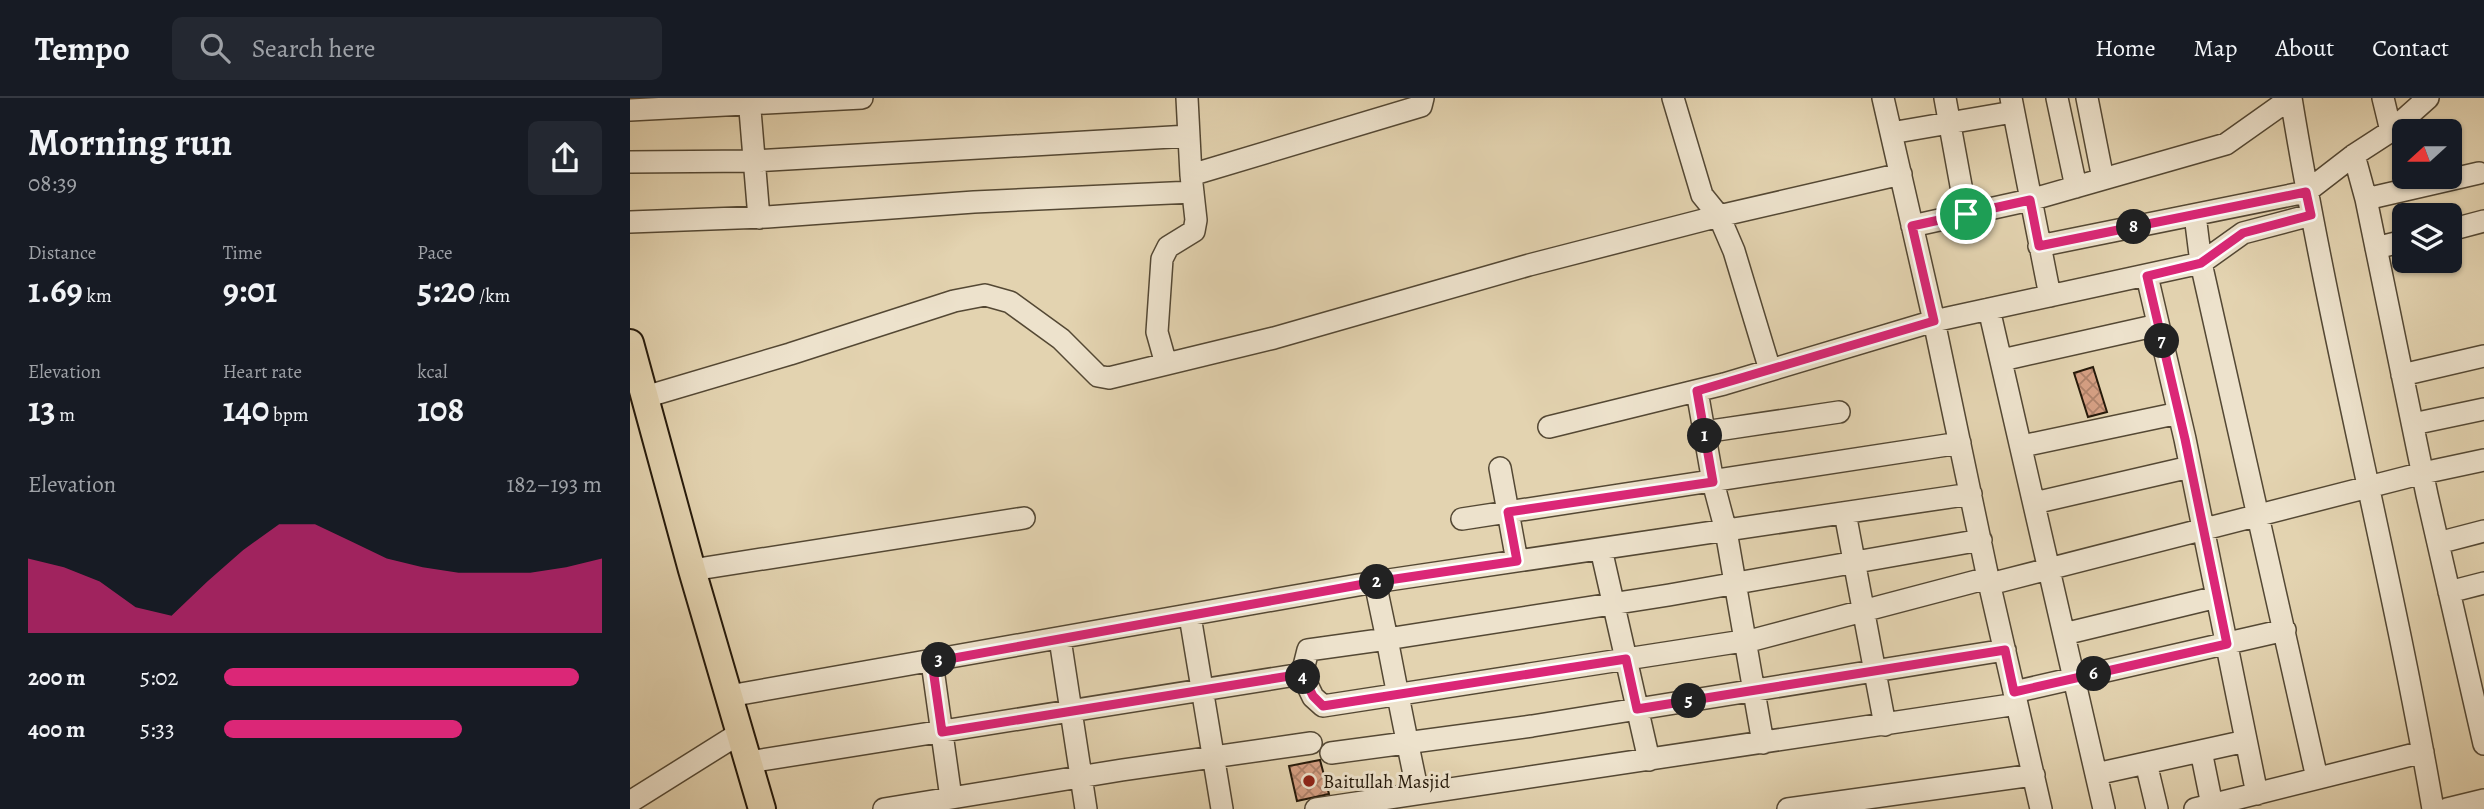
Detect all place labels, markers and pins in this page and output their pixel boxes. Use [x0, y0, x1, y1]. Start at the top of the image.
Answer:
pin [1936, 184, 1996, 244]
pin: 8 [2116, 209, 2152, 244]
pin: 7 [2144, 324, 2180, 358]
pin: 1 [1688, 418, 1722, 454]
pin: 2 [1360, 564, 1394, 600]
pin: 3 [922, 642, 956, 678]
pin: 6 [2076, 656, 2112, 692]
pin: 4 [1286, 660, 1320, 694]
pin: 5 [1672, 684, 1706, 718]
place label: Baitullah Masjid [1323, 769, 1451, 795]
marker: Baitullah Masjid [1301, 773, 1317, 789]

